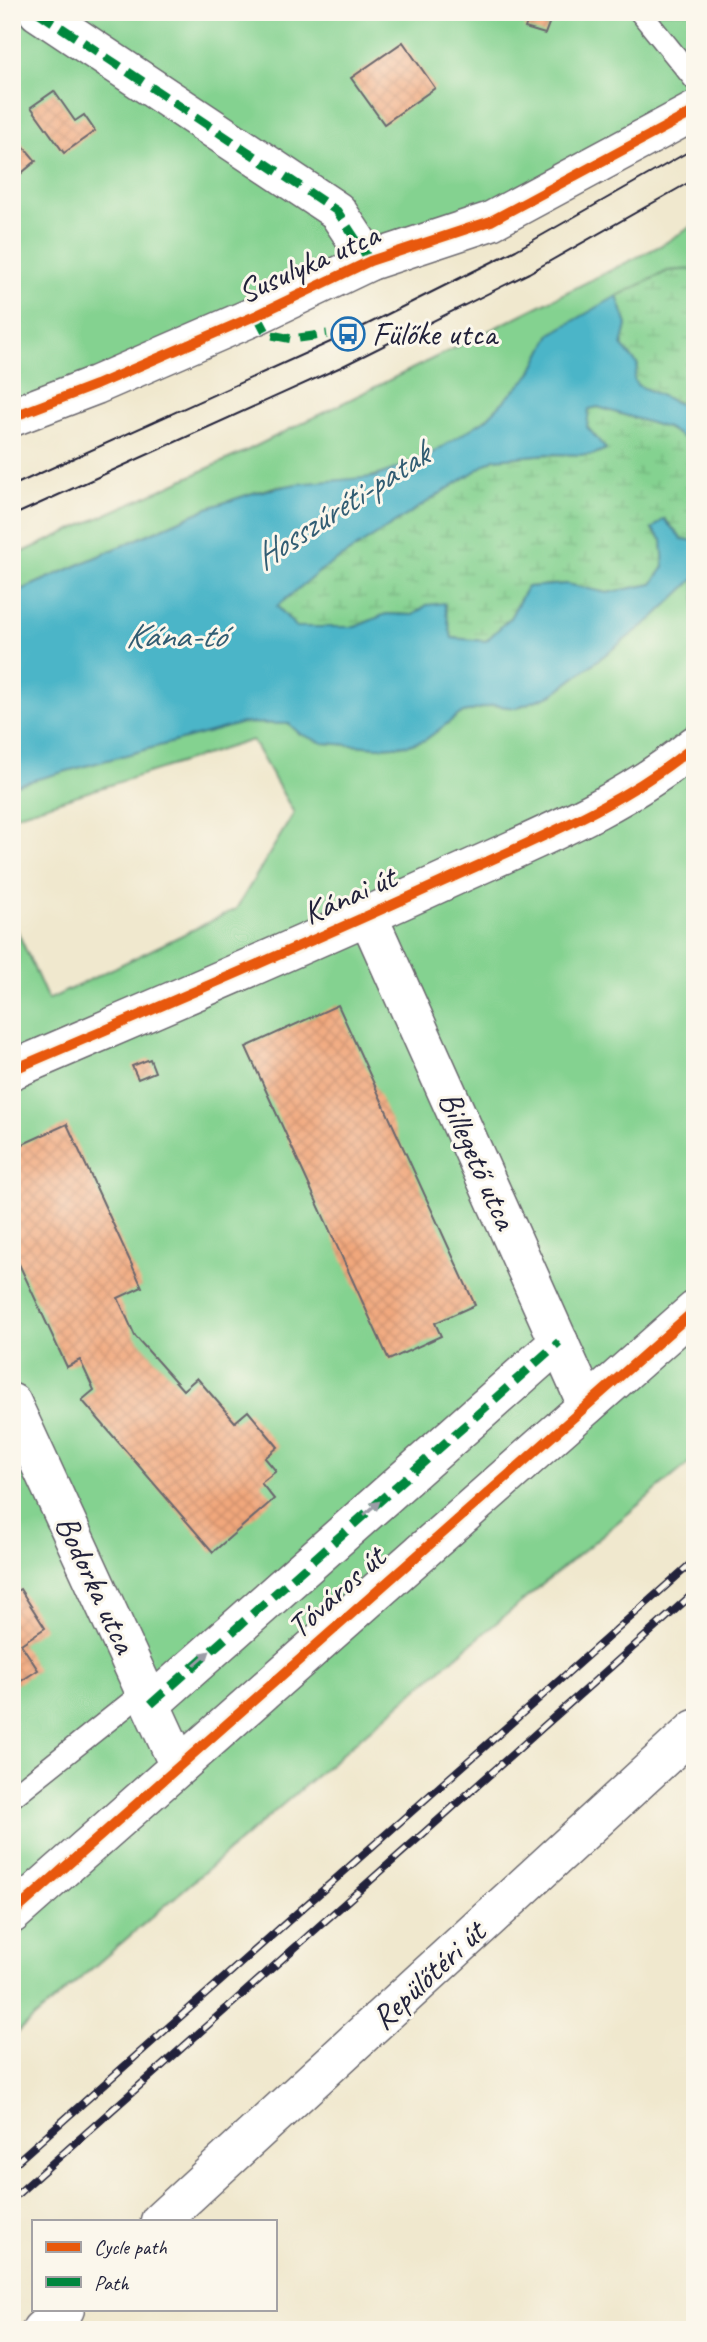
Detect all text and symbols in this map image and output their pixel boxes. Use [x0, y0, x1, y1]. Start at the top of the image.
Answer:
street label: Susulyka utca [231, 213, 387, 313]
place label: Fülőke utca [372, 313, 499, 355]
bus stop icon: Fülőke utca [329, 315, 367, 353]
water label: Hosszúréti-patak [245, 429, 443, 579]
water label: Kána-tó [125, 613, 234, 658]
street label: Kánai út [296, 855, 405, 934]
street label: Billegető utca [429, 1085, 528, 1237]
one-way arrow [363, 1500, 381, 1516]
street label: Bodorka utca [46, 1509, 147, 1661]
street label: Tóváros út [278, 1535, 396, 1647]
one-way arrow [193, 1651, 210, 1667]
street label: Repülőtéri út [362, 1909, 496, 2038]
legend [32, 2220, 276, 2310]
text: Cycle path [94, 2234, 167, 2260]
text: Path [94, 2270, 130, 2296]

